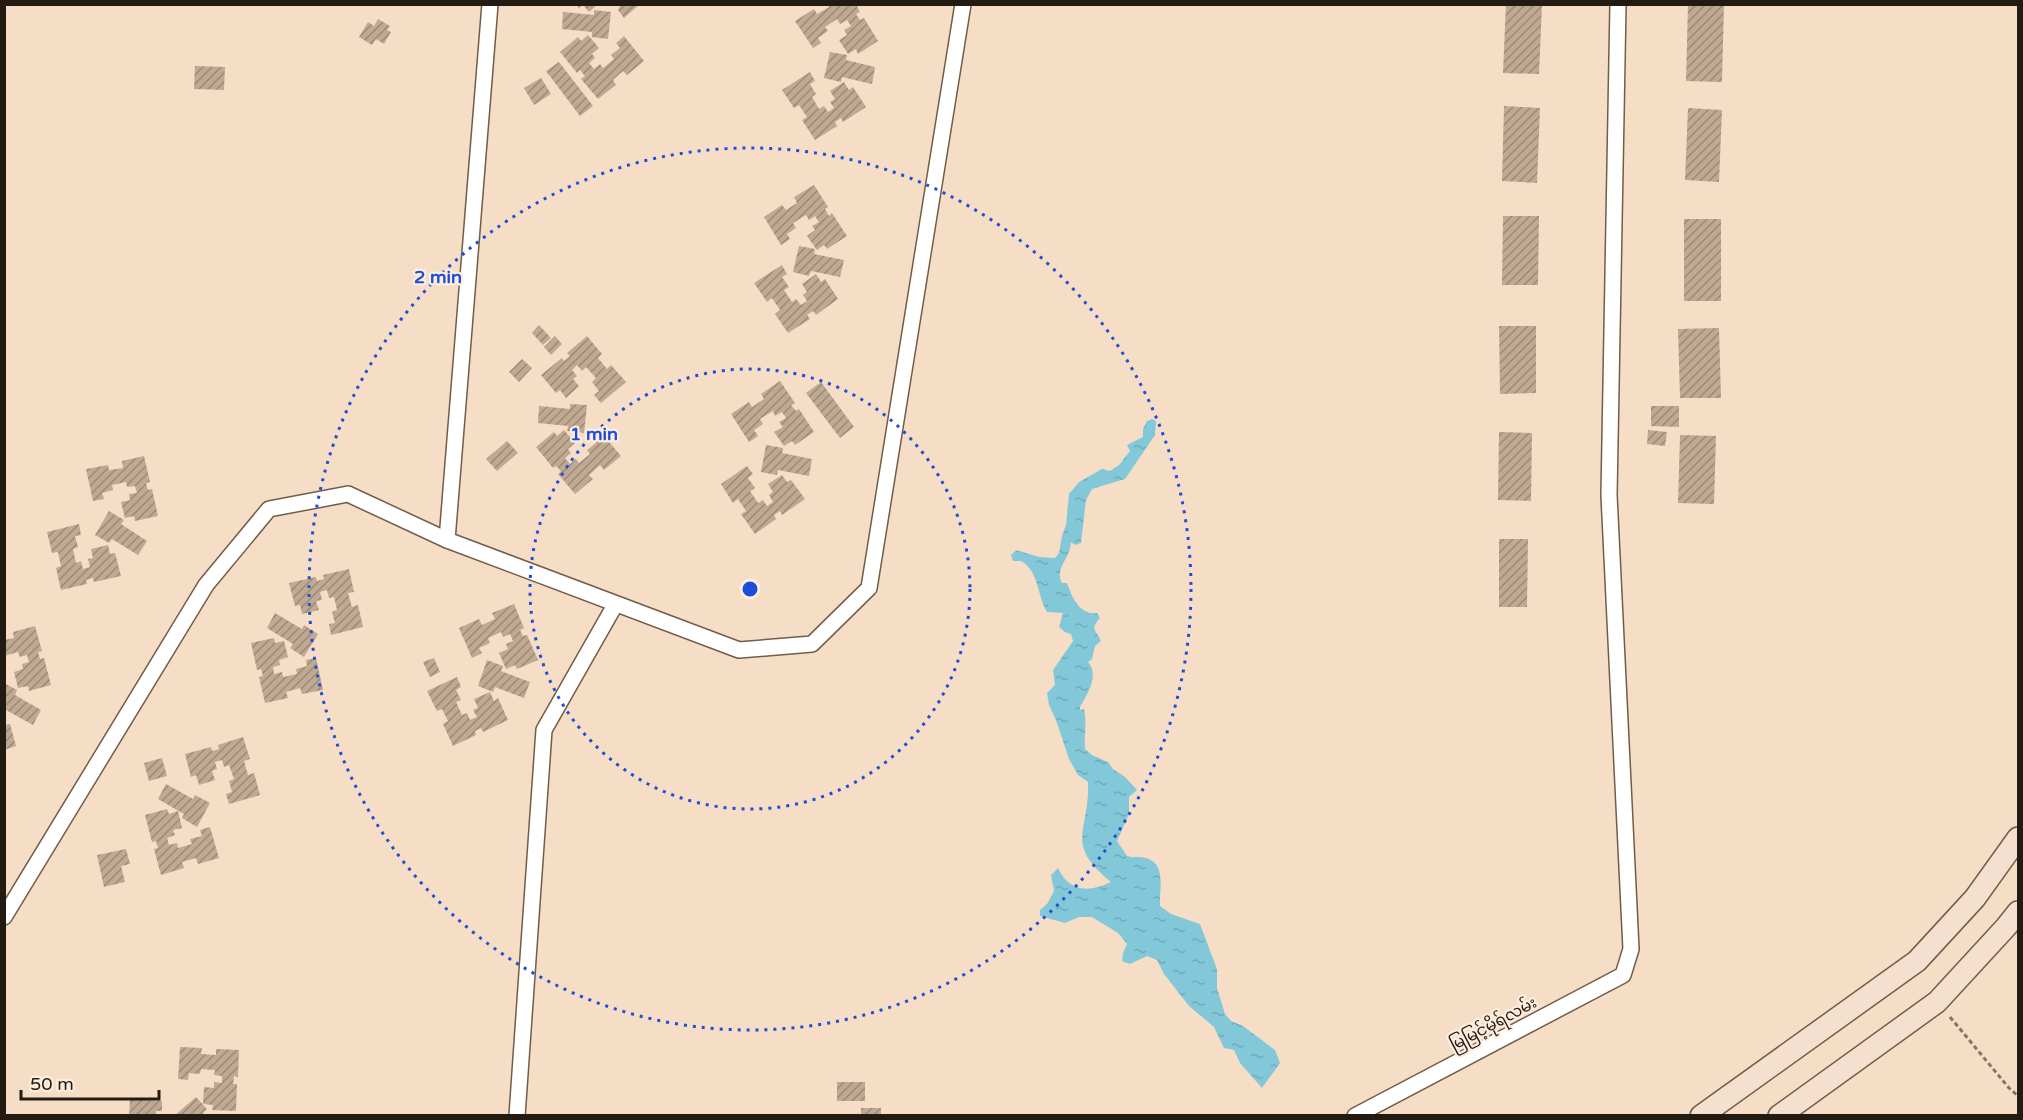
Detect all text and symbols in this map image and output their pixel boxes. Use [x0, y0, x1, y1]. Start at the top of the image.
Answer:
text: 2 min [414, 266, 462, 288]
text: 1 min [570, 423, 618, 445]
centre of rings [740, 579, 760, 599]
street label: မြမြင့်မိုရ်လမ်း [1446, 991, 1542, 1059]
scale bar [21, 1063, 159, 1101]
text: 50 m [30, 1073, 74, 1095]

